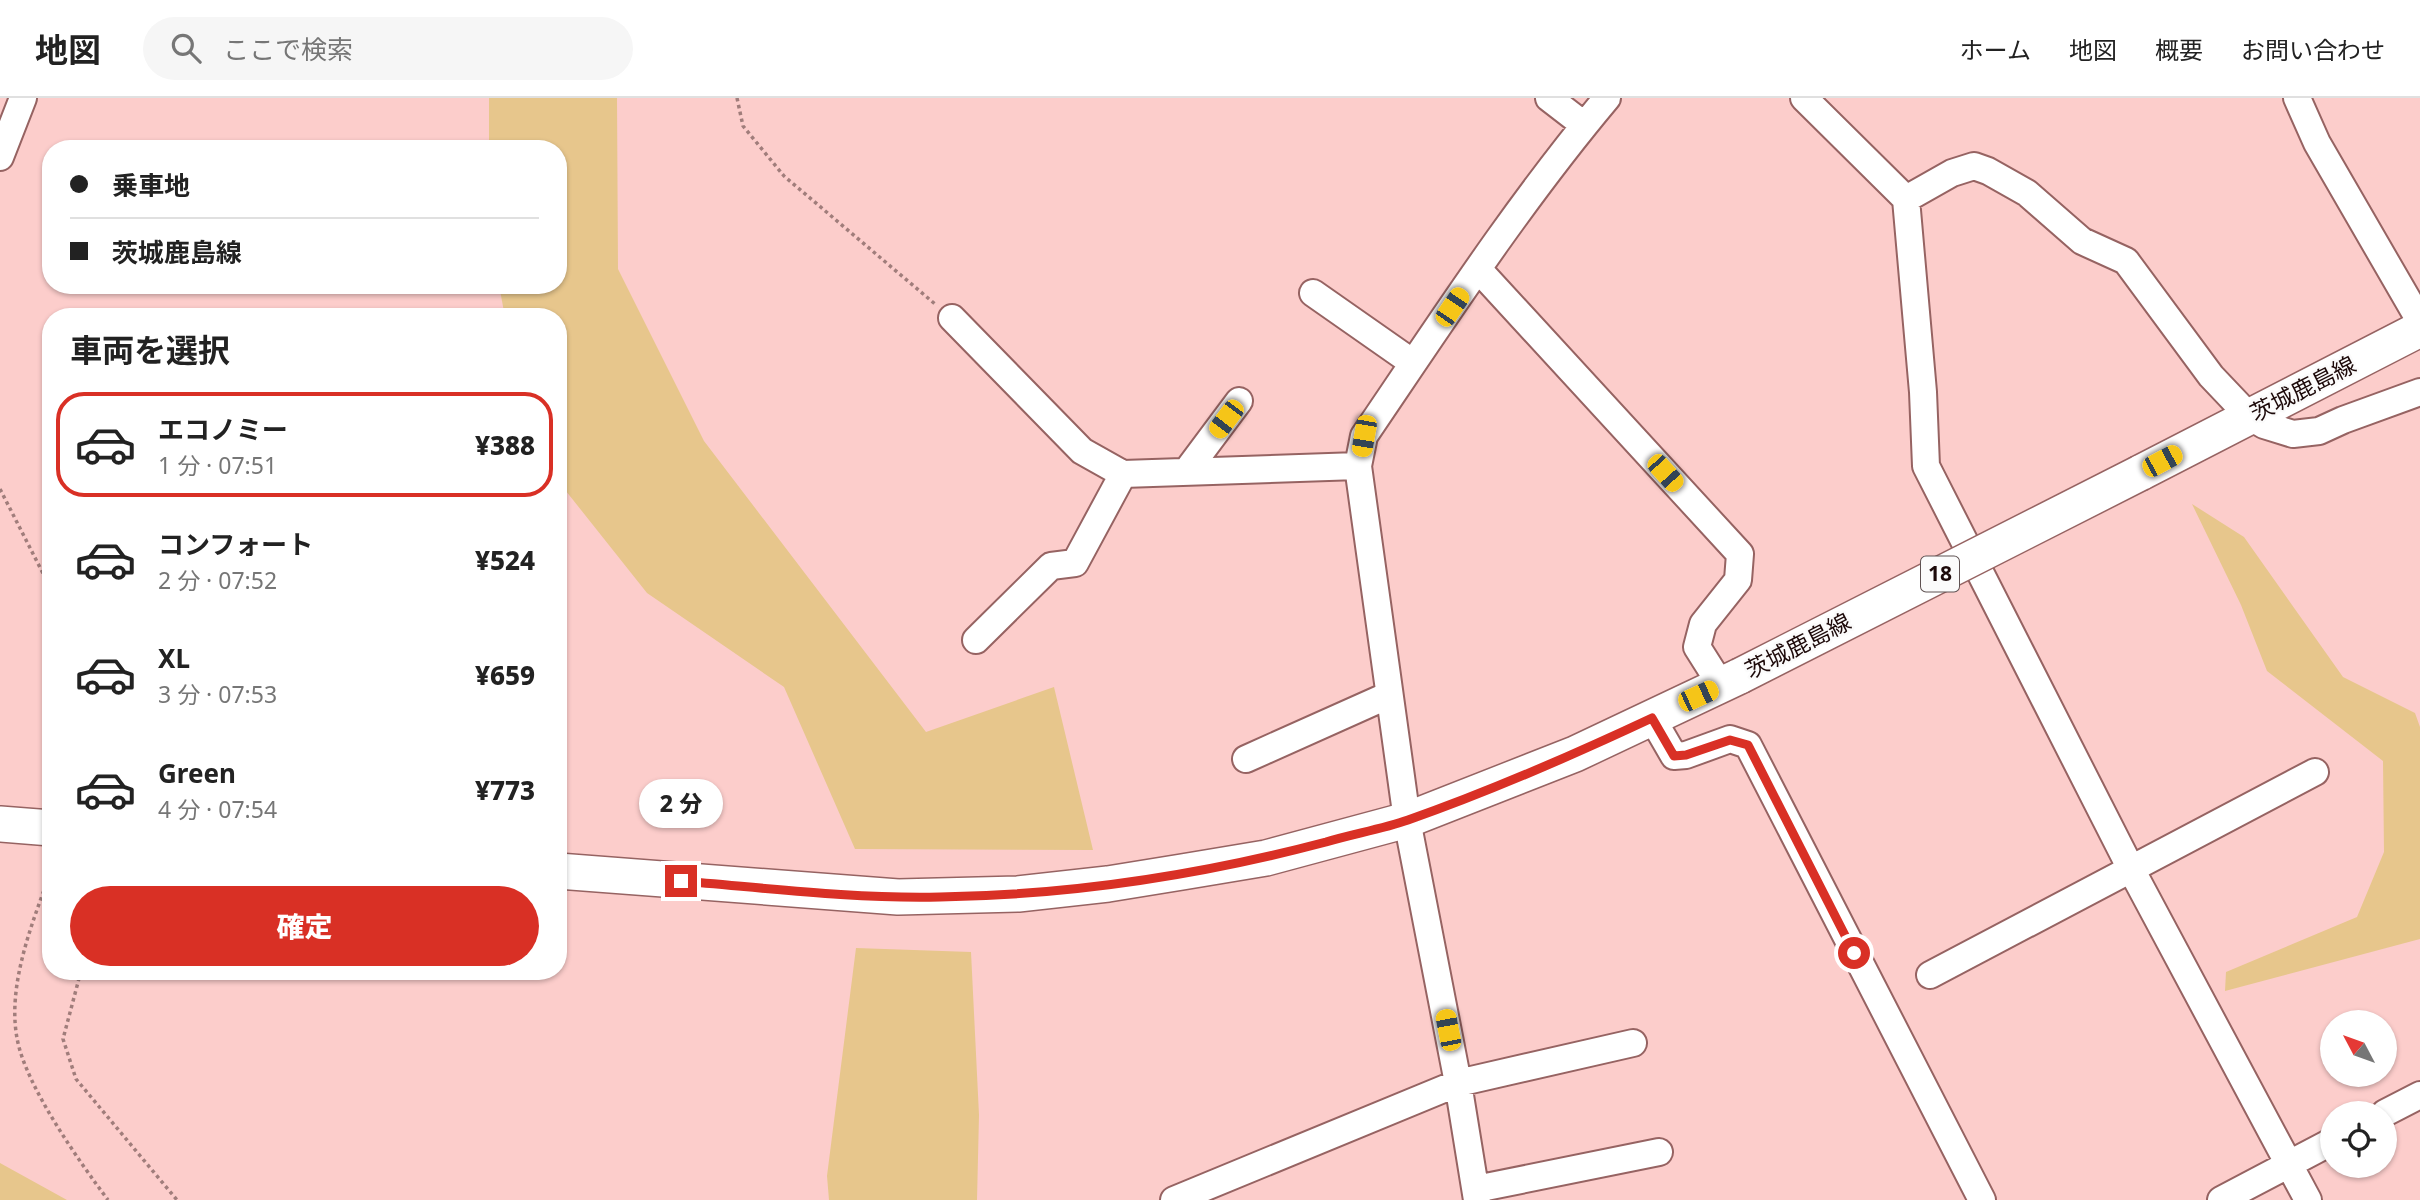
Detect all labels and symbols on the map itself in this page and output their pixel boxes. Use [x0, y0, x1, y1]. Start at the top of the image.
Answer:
car [1432, 284, 1473, 330]
street label: 茨城鹿島線 [2244, 348, 2361, 428]
car [1205, 396, 1248, 442]
car [1351, 413, 1378, 459]
car [2139, 442, 2186, 480]
car [1644, 450, 1687, 496]
road number: 18 [1921, 556, 1959, 592]
street label: 茨城鹿島線 [1739, 605, 1856, 685]
car [1675, 678, 1722, 714]
callout: 2 分 [639, 780, 723, 828]
route end [665, 865, 697, 897]
route start [1838, 937, 1870, 969]
car [1434, 1007, 1463, 1053]
north arrow [2320, 1010, 2398, 1087]

